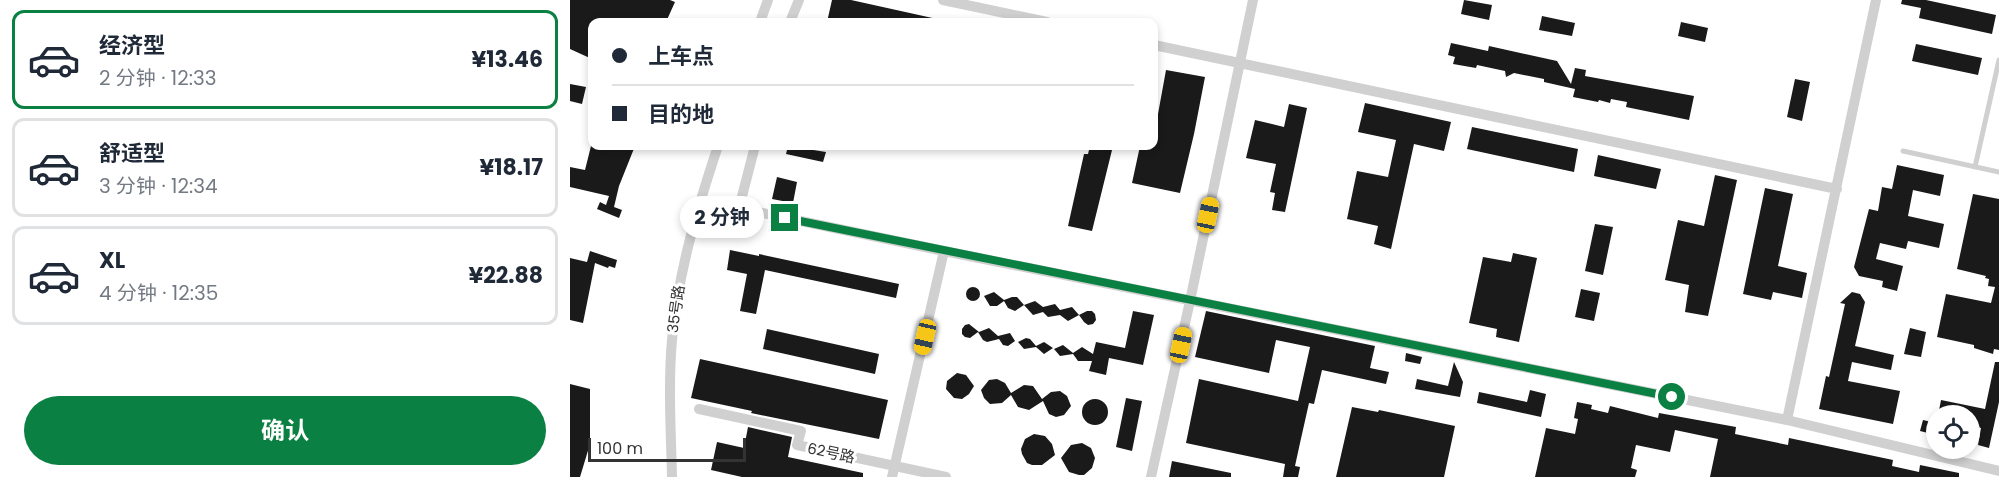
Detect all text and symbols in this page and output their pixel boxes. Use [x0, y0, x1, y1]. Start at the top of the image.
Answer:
text: 经济型 [99, 30, 165, 61]
icon: car [27, 33, 81, 87]
text: 上车点 [648, 41, 714, 72]
text: ¥13.46 [472, 44, 543, 75]
text: 2 分钟 · 12:33 [99, 64, 216, 92]
text: 目的地 [648, 99, 714, 130]
text: 舒适型 [99, 138, 165, 169]
icon: car [27, 141, 81, 195]
text: ¥18.17 [479, 152, 543, 183]
text: 3 分钟 · 12:34 [99, 172, 218, 200]
car [1195, 196, 1221, 234]
callout: 2 分钟 [680, 197, 764, 239]
text: 2 分钟 [694, 203, 750, 231]
route end [771, 204, 798, 231]
text: XL [99, 245, 125, 276]
icon: car [27, 249, 81, 303]
text: ¥22.88 [468, 260, 543, 291]
text: 4 分钟 · 12:35 [99, 279, 218, 307]
street label: 35号路 [662, 284, 689, 334]
car [912, 317, 938, 357]
car [1168, 326, 1194, 364]
route start [1658, 383, 1685, 410]
button: 确认 [24, 396, 546, 465]
map controls [1926, 405, 1980, 459]
button: locate [1926, 405, 1980, 459]
scale bar [588, 435, 746, 462]
text: 100 m [597, 437, 643, 460]
street label: 62号路 [805, 437, 857, 468]

